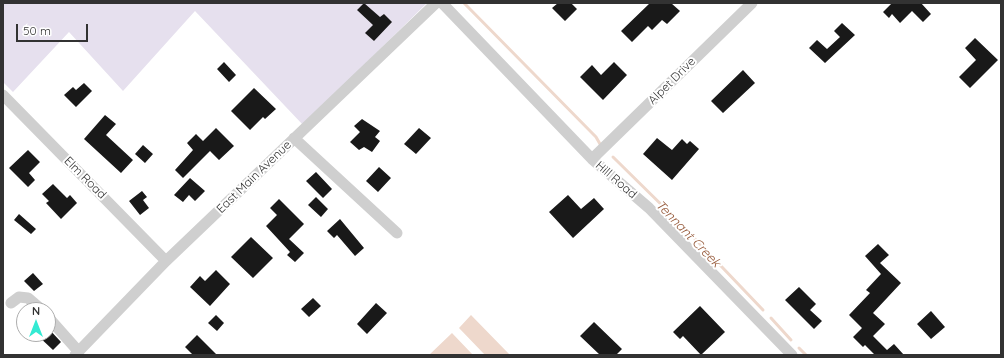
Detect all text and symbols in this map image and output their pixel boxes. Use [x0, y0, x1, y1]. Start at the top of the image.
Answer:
scale bar [18, 16, 90, 42]
text: 50 m [23, 23, 51, 38]
street label: Alpet Drive [645, 54, 699, 108]
street label: East Main Avenue [214, 138, 294, 216]
street label: Elm Road [61, 154, 109, 202]
street label: Hill Road [592, 158, 640, 202]
water label: Tennant Creek [652, 197, 724, 271]
north arrow [16, 302, 56, 342]
text: N [32, 304, 40, 318]

